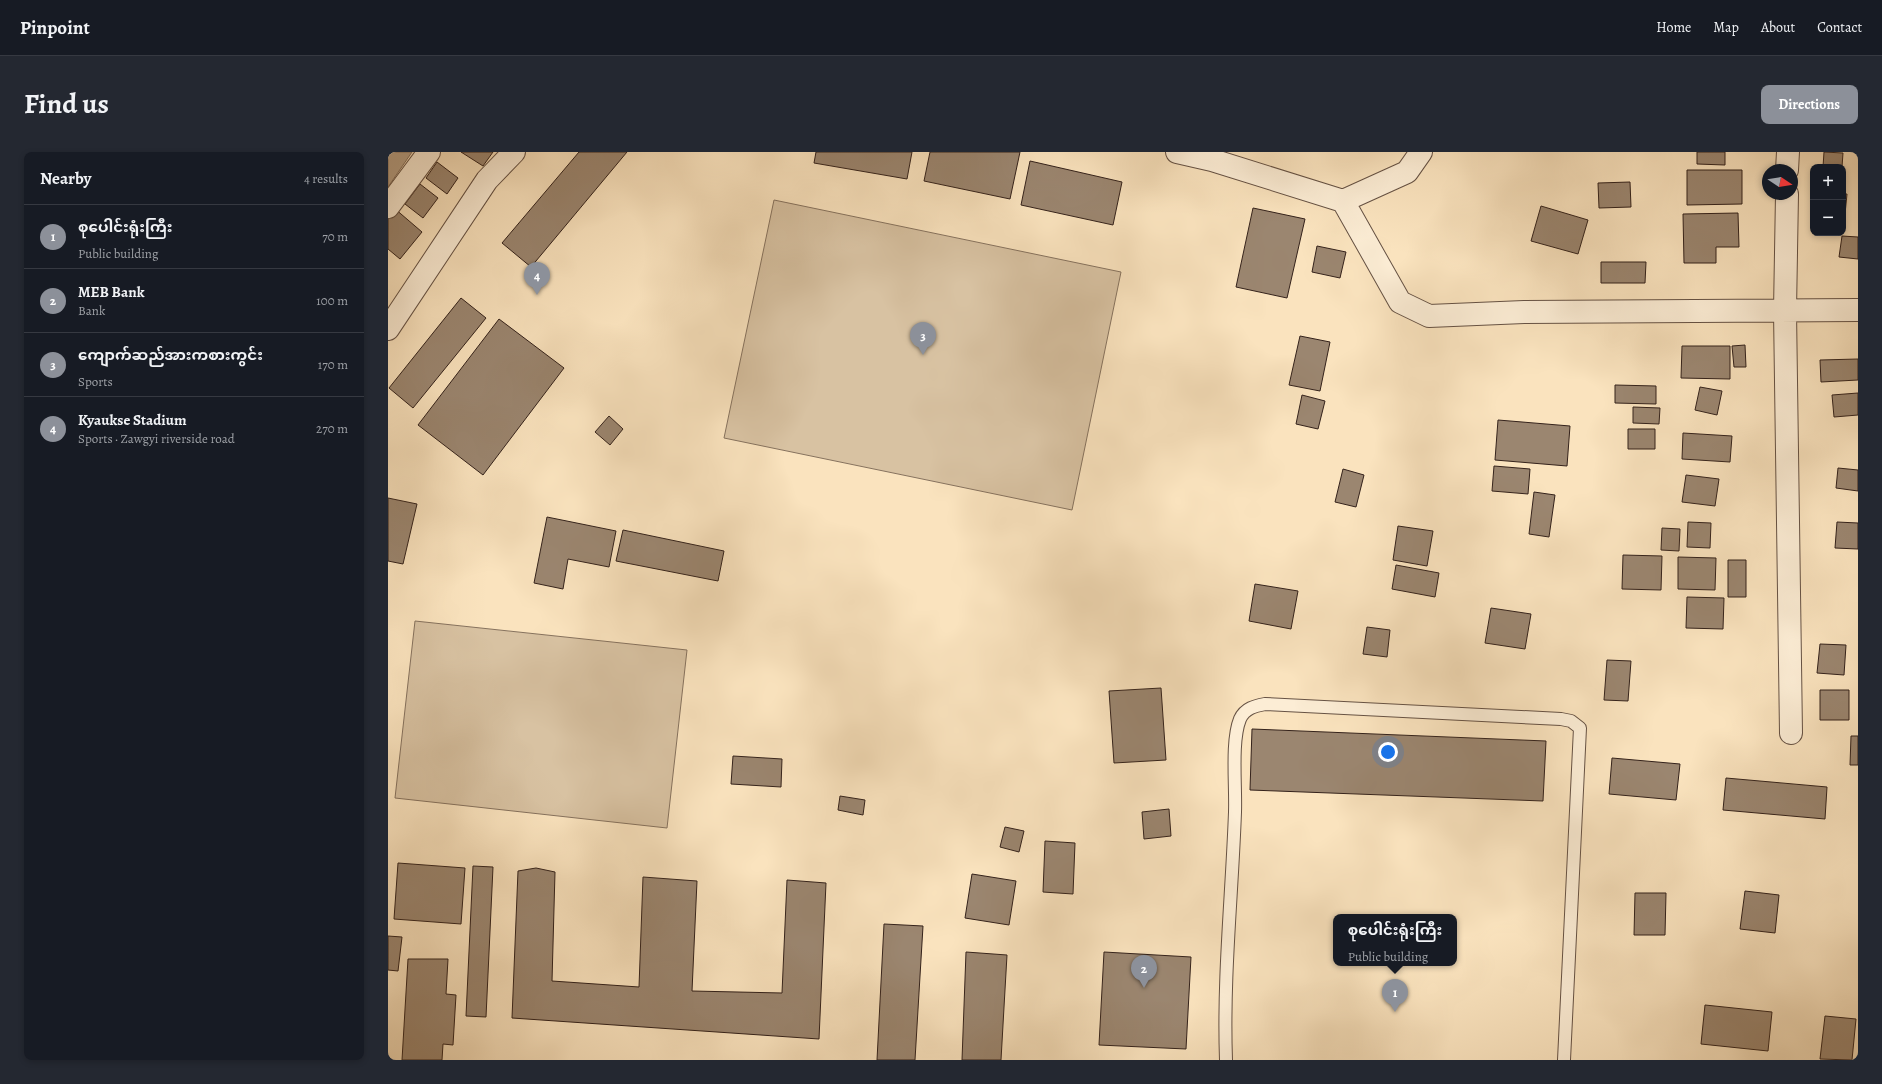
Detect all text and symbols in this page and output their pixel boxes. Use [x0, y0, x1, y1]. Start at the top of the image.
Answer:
text: Pinpoint [20, 15, 90, 41]
text: Home [1656, 18, 1691, 37]
text: Map [1713, 18, 1739, 37]
text: About [1761, 18, 1795, 37]
text: Contact [1817, 18, 1862, 37]
text: Find us [24, 85, 109, 123]
button: Directions [1761, 85, 1858, 124]
north arrow [1762, 164, 1798, 200]
map controls [1810, 164, 1846, 236]
button: + [1810, 164, 1846, 200]
text: Nearby [40, 167, 91, 190]
text: 4 results [304, 170, 348, 187]
button: − [1810, 200, 1846, 236]
text: စုပေါင်းရုံးကြီး [78, 217, 172, 237]
text: 1 [51, 228, 55, 245]
text: 70 m [322, 228, 348, 245]
text: Public building [78, 245, 158, 262]
pin: 4 [524, 262, 550, 295]
text: MEB Bank [78, 282, 144, 302]
text: 2 [50, 292, 56, 309]
text: 100 m [316, 292, 348, 309]
text: Bank [78, 302, 105, 319]
pin: 3 [910, 322, 936, 355]
text: ကျောက်ဆည်အားကစားကွင်း [78, 345, 263, 365]
text: 3 [50, 356, 56, 373]
text: 170 m [318, 356, 348, 373]
text: Sports [78, 373, 113, 390]
text: Kyaukse Stadium [78, 410, 186, 430]
text: 4 [50, 420, 56, 437]
text: 270 m [316, 420, 348, 437]
text: Sports · Zawgyi riverside road [78, 430, 235, 447]
your location [1378, 742, 1398, 762]
popup [1333, 914, 1457, 966]
text: စုပေါင်းရုံးကြီး [1348, 920, 1442, 940]
text: Public building [1348, 948, 1428, 965]
pin: 2 [1131, 955, 1157, 988]
pin: 1 [1382, 979, 1408, 1012]

